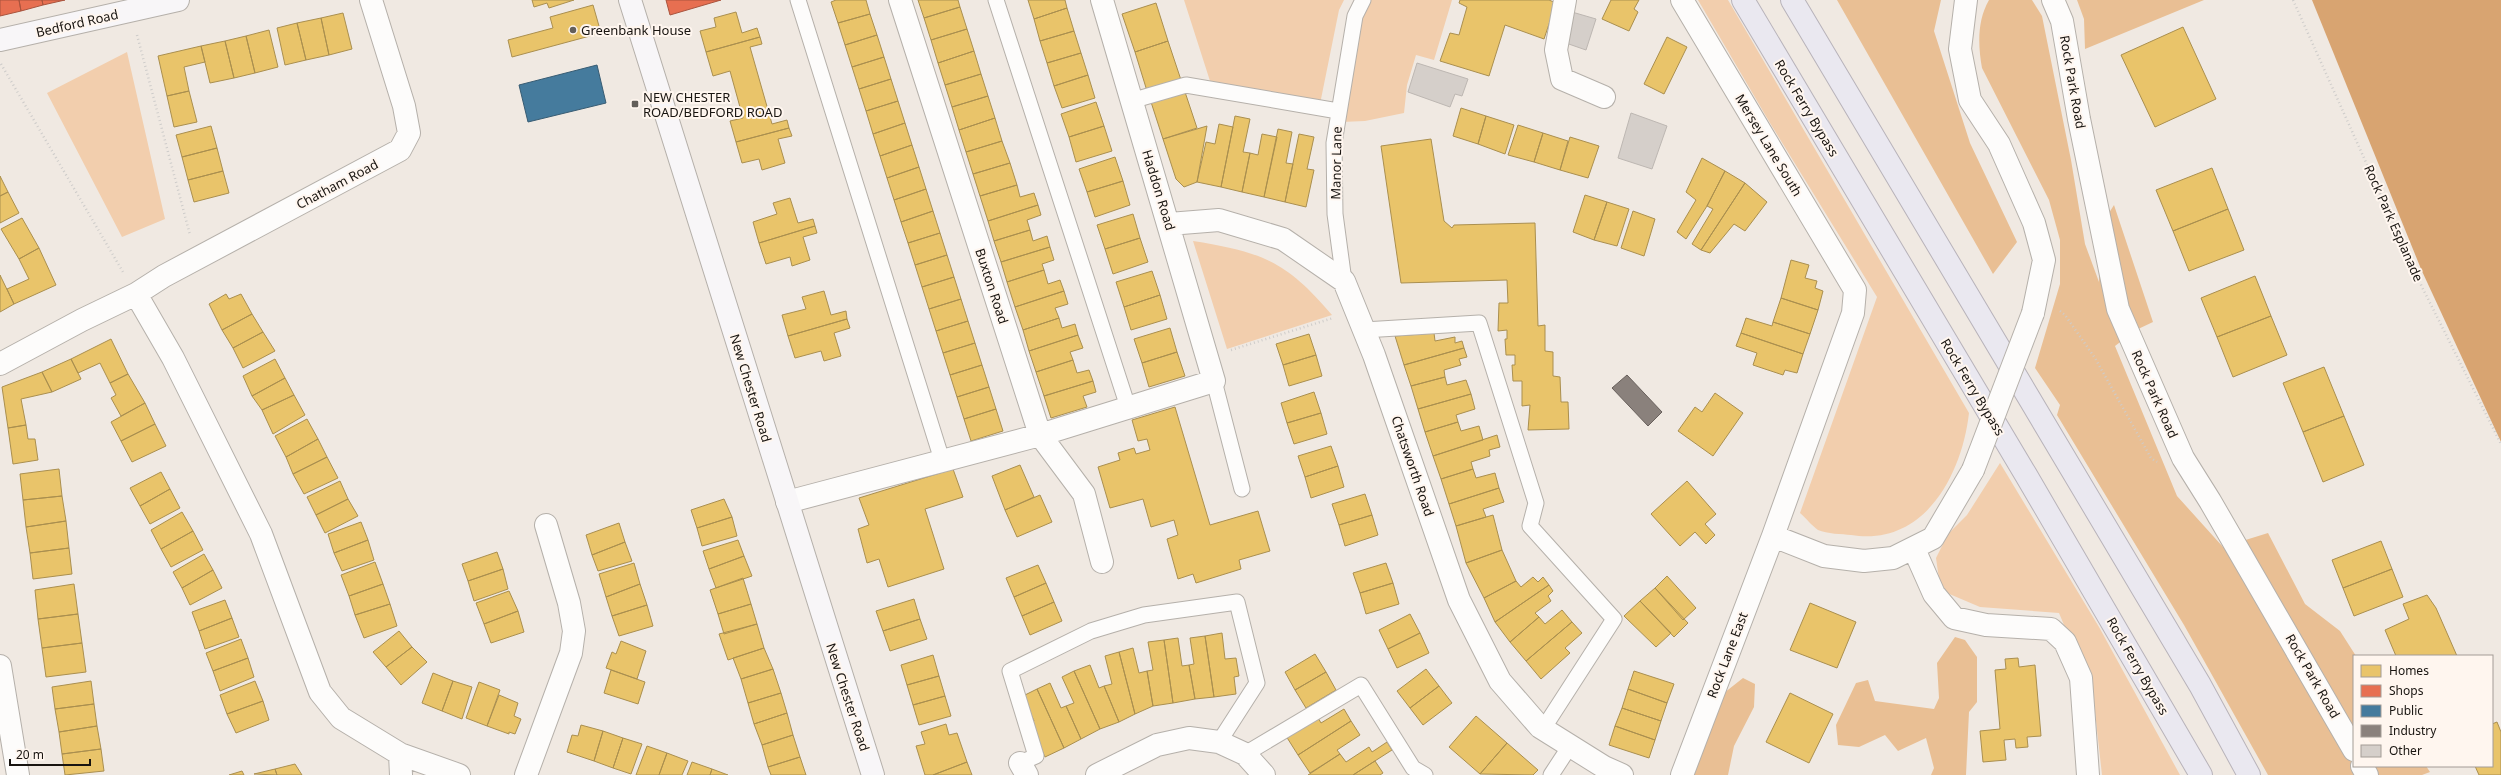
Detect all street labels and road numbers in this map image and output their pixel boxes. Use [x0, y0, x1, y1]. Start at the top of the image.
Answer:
street label: Bedford Road [34, 5, 120, 41]
street label: Rock Park Road [2056, 34, 2090, 130]
street label: Rock Ferry Bypass [1771, 56, 1843, 160]
street label: Mersey Lane South [1731, 90, 1807, 200]
street label: Manor Lane [1326, 126, 1346, 200]
street label: Haddon Road [1138, 147, 1180, 233]
street label: Chatham Road [293, 155, 381, 213]
street label: Rock Park Esplanade [2360, 162, 2428, 284]
street label: Buxton Road [971, 246, 1013, 326]
street label: New Chester Road [726, 332, 776, 444]
street label: Rock Ferry Bypass [1937, 335, 2009, 439]
street label: Rock Park Road [2128, 347, 2182, 441]
street label: Chatsworth Road [1387, 413, 1439, 519]
street label: Rock Lane East [1702, 609, 1752, 701]
street label: Rock Ferry Bypass [2103, 614, 2173, 718]
street label: Rock Park Road [2282, 631, 2344, 721]
street label: New Chester Road [822, 641, 874, 753]

